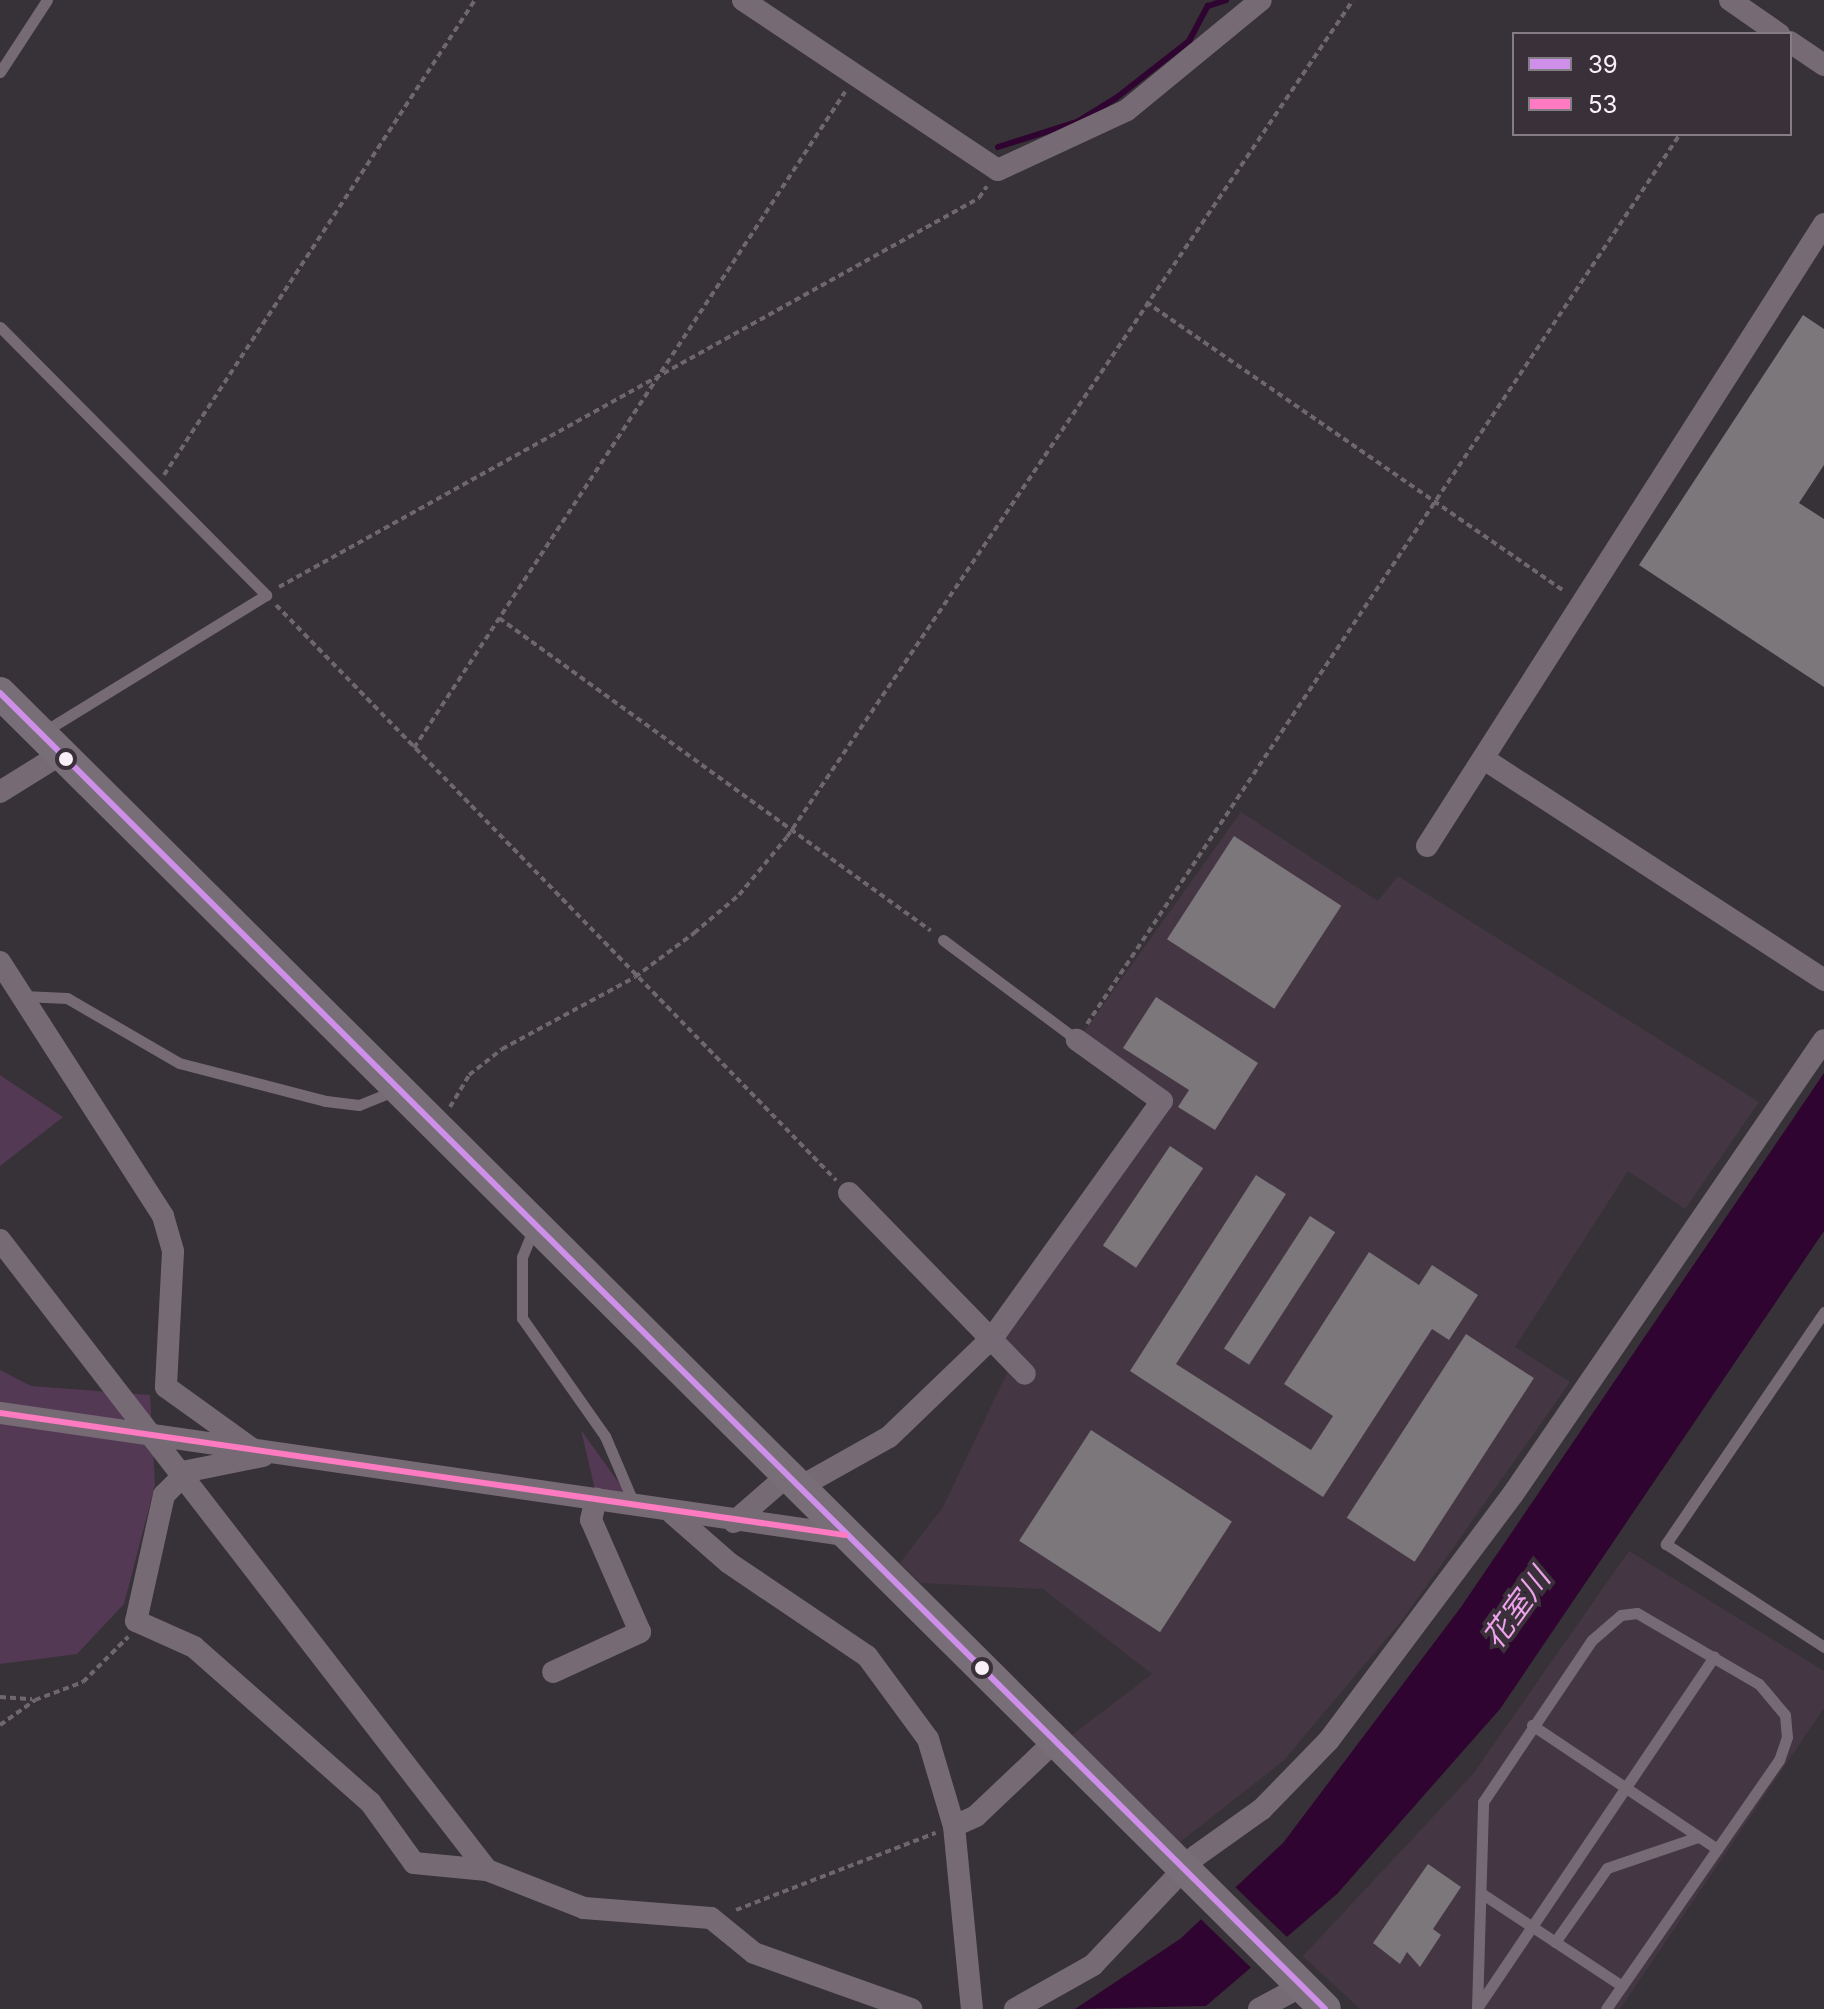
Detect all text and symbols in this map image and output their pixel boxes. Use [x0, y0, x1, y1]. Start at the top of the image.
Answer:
legend [1512, 32, 1792, 136]
text: 39 [1588, 50, 1618, 79]
text: 53 [1588, 90, 1617, 119]
unlabelled marker [58, 751, 74, 767]
water label: 花室川 [1475, 1561, 1557, 1655]
unlabelled marker [974, 1660, 990, 1676]

